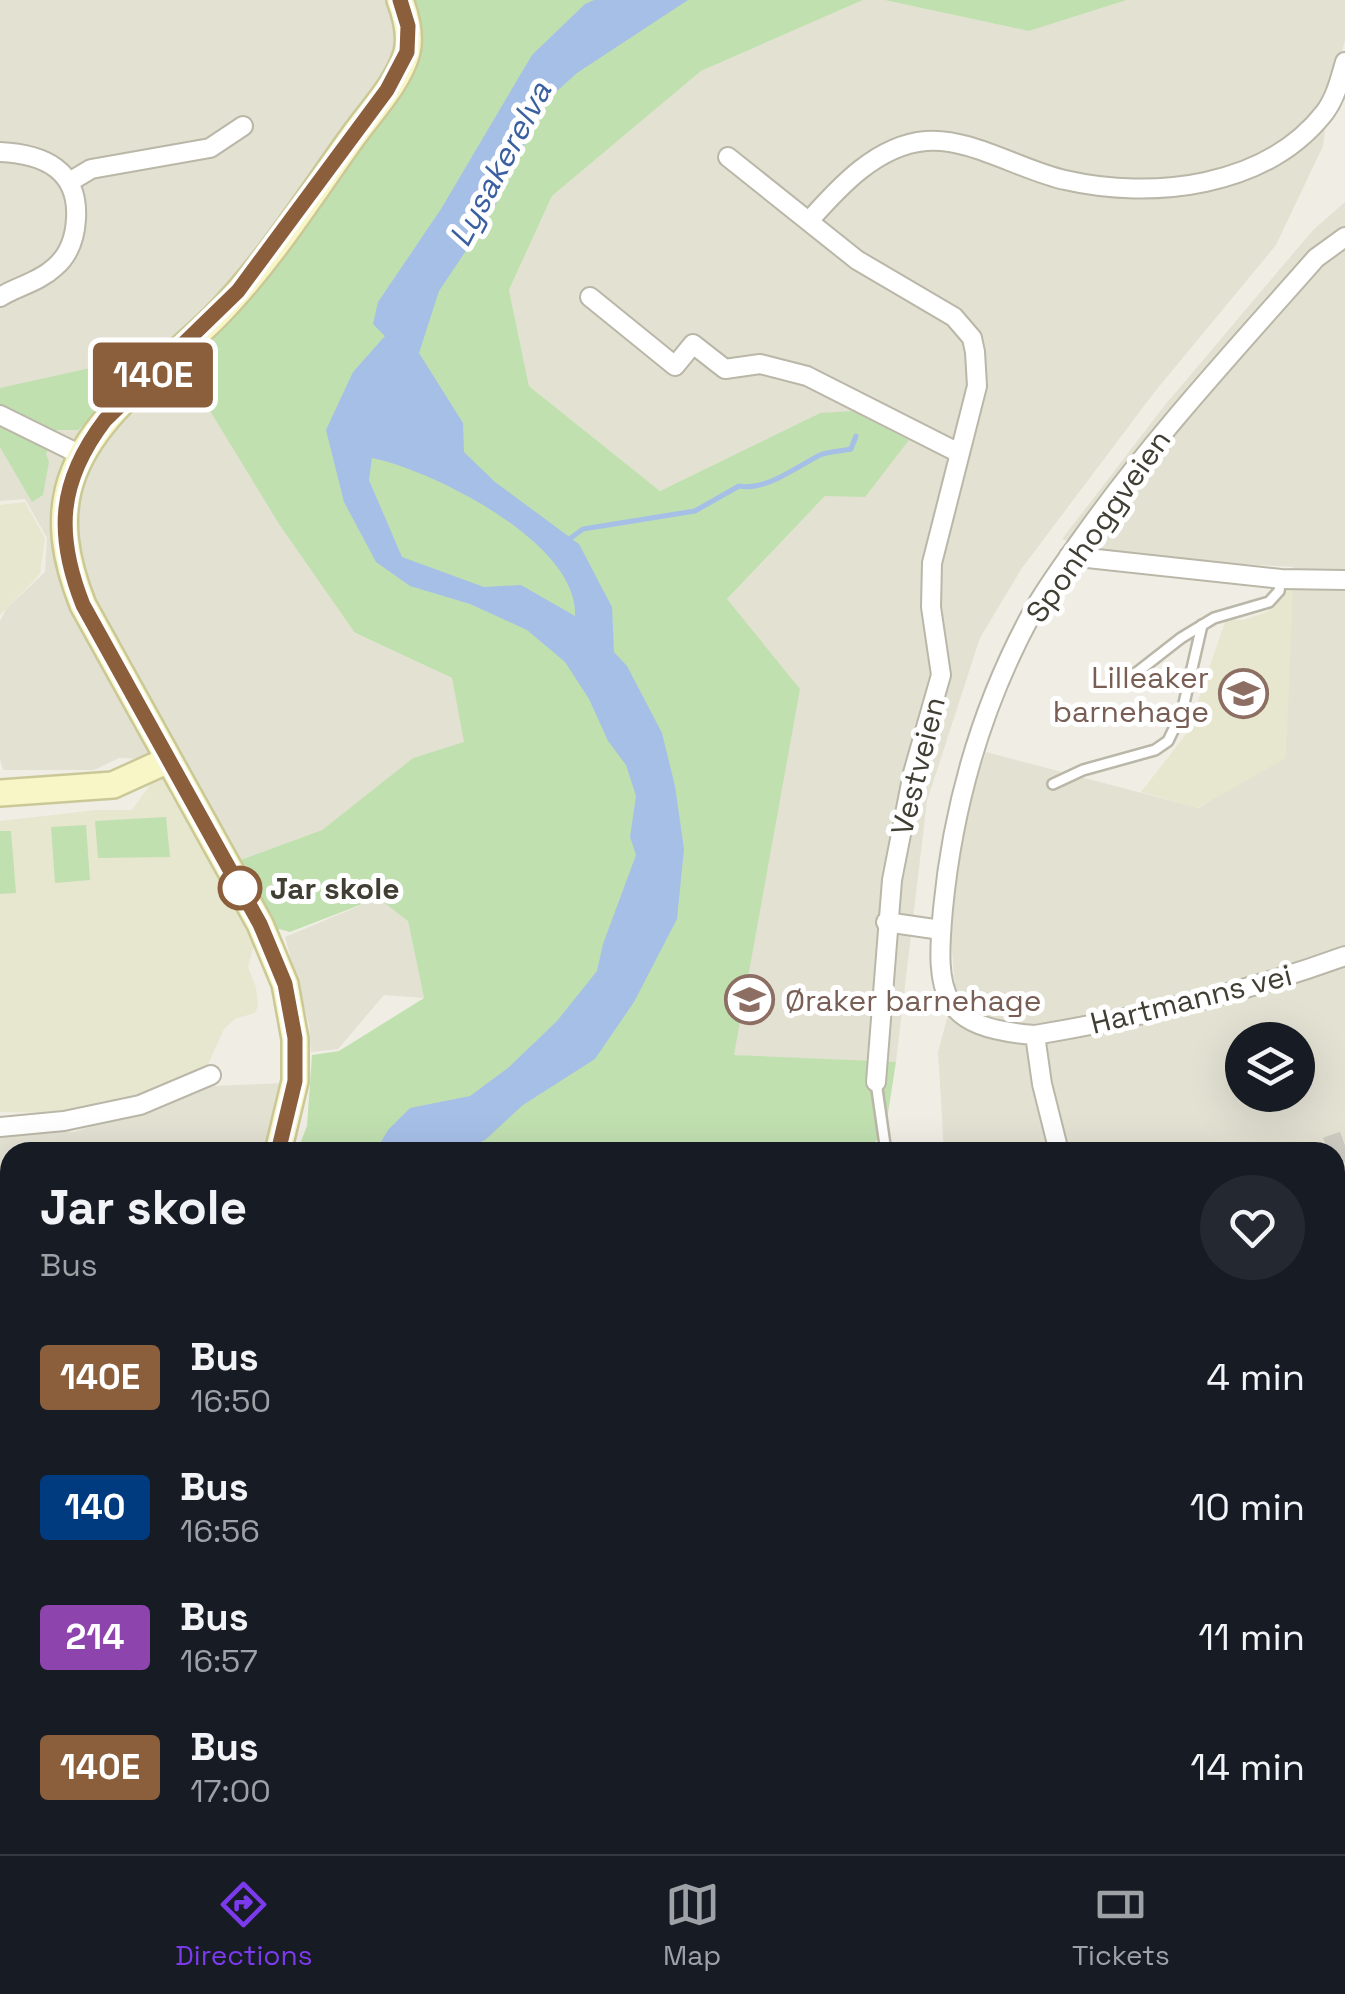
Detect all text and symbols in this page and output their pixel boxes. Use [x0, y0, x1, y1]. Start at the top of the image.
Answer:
water label: Lysakerelva [440, 74, 560, 253]
line badge: 140E [83, 342, 223, 408]
text: 140E [113, 353, 193, 397]
street label: Sponhoggveien [1017, 422, 1179, 630]
place label: Lilleaker barnehage [1053, 658, 1209, 731]
school or university icon: Lilleaker barnehage [1218, 668, 1270, 720]
street label: Vestveien [882, 693, 954, 839]
marker: Jar skole [219, 867, 261, 909]
place label: Jar skole [270, 869, 400, 908]
street label: Hartmanns vei [1086, 955, 1296, 1043]
school or university icon: Øraker barnehage [724, 974, 776, 1026]
place label: Øraker barnehage [785, 981, 1042, 1020]
map controls [1225, 1022, 1315, 1112]
button: layers [1225, 1022, 1315, 1112]
button: heart [1200, 1175, 1305, 1280]
text: Jar skole [40, 1177, 247, 1238]
text: Bus [40, 1245, 98, 1285]
text: Bus [190, 1333, 259, 1381]
text: 4 min [1206, 1353, 1305, 1401]
text: 140E [60, 1355, 140, 1399]
text: 16:50 [190, 1381, 271, 1421]
text: Bus [180, 1463, 249, 1511]
text: 10 min [1190, 1483, 1305, 1531]
text: 140 [65, 1485, 125, 1529]
text: 16:56 [180, 1511, 260, 1551]
text: Bus [180, 1593, 249, 1641]
text: 11 min [1198, 1613, 1305, 1661]
text: 214 [66, 1615, 124, 1659]
text: 16:57 [180, 1641, 258, 1681]
text: Bus [190, 1723, 259, 1771]
text: 14 min [1190, 1743, 1305, 1791]
text: 140E [60, 1745, 140, 1789]
text: 17:00 [190, 1771, 271, 1811]
tab: Directions [175, 1877, 312, 1973]
tab: Map [663, 1877, 721, 1973]
tab: Tickets [1072, 1877, 1170, 1973]

